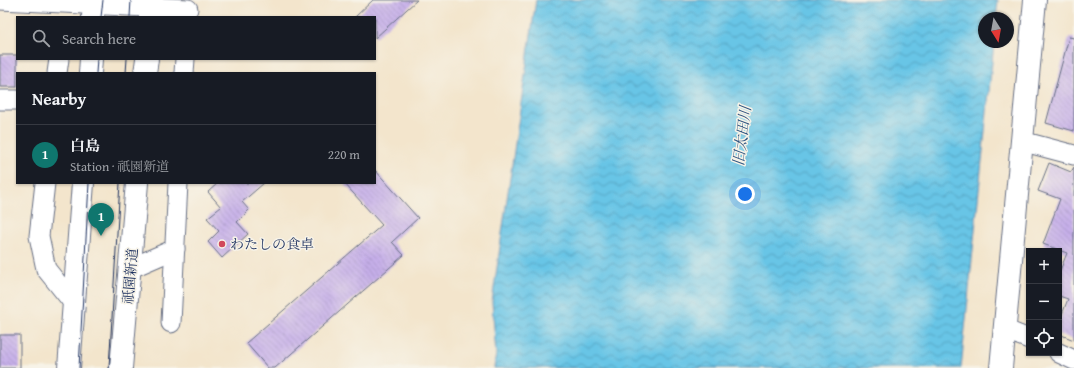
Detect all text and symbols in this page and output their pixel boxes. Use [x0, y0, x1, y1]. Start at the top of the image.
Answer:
north arrow [978, 12, 1014, 48]
search box [16, 16, 376, 60]
icon: search [30, 27, 52, 49]
text: Search here [62, 28, 136, 49]
text: Nearby [32, 86, 86, 111]
water label: 旧太田川 [727, 103, 756, 167]
text: 白島 [70, 135, 100, 156]
text: 1 [42, 145, 48, 164]
text: 220 m [328, 145, 360, 164]
text: Station · 祇園新道 [70, 157, 169, 176]
your location [735, 184, 755, 204]
pin: 1 [88, 203, 114, 236]
place label: わたしの食卓 [230, 234, 314, 254]
marker: わたしの食卓 [217, 239, 227, 249]
street label: 祇園新道 [118, 247, 142, 305]
map controls [1026, 248, 1062, 356]
button: + [1026, 248, 1062, 284]
button: − [1026, 284, 1062, 320]
button: locate [1026, 320, 1062, 356]

